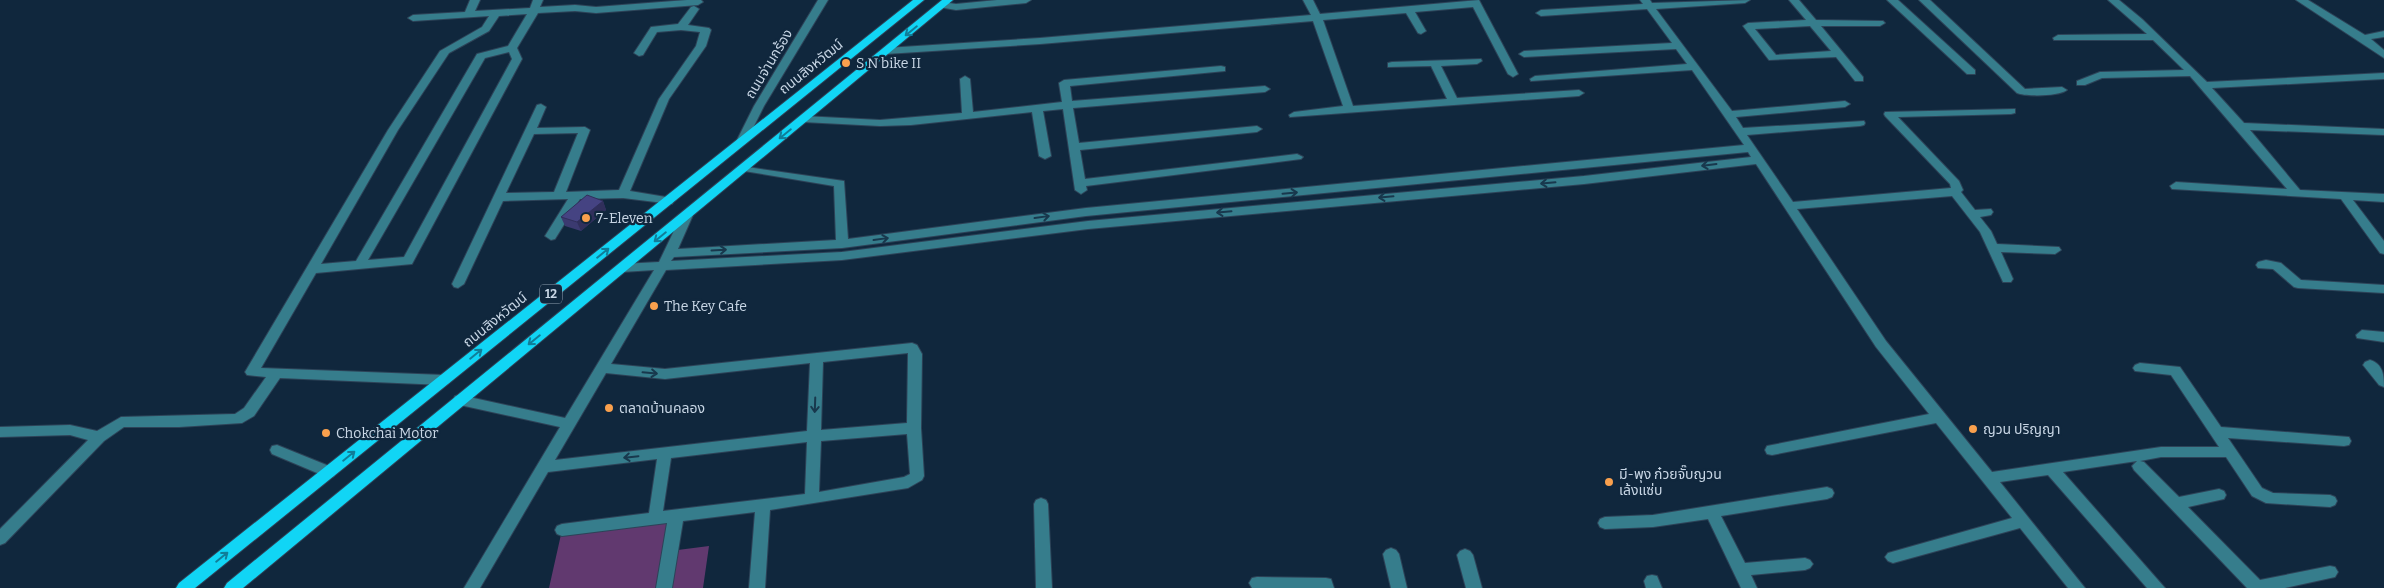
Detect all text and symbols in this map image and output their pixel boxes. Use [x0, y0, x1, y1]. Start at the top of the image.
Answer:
one-way arrow [904, 25, 917, 36]
street label: ถนนจ่านกร้อง [742, 26, 796, 102]
street label: ถนนสิงหวัฒน์ [776, 36, 846, 98]
place label: S N bike II [856, 55, 921, 72]
marker: S N bike II [840, 57, 852, 69]
one-way arrow [779, 128, 792, 139]
one-way arrow [1702, 160, 1718, 170]
one-way arrow [1540, 178, 1556, 188]
one-way arrow [1282, 188, 1298, 197]
one-way arrow [1378, 193, 1394, 202]
one-way arrow [1216, 208, 1232, 217]
place label: 7-Eleven [596, 210, 653, 227]
marker: 7-Eleven [580, 212, 592, 224]
one-way arrow [1033, 212, 1049, 222]
one-way arrow [653, 232, 666, 243]
one-way arrow [872, 234, 888, 244]
one-way arrow [710, 246, 726, 255]
one-way arrow [596, 247, 609, 258]
road number: 12 [540, 284, 562, 304]
street label: ถนนสิงหวัฒน์ [460, 289, 530, 351]
place label: The Key Cafe [664, 298, 747, 315]
marker: The Key Cafe [648, 300, 660, 312]
one-way arrow [527, 334, 540, 346]
one-way arrow [469, 349, 482, 360]
one-way arrow [642, 369, 658, 378]
one-way arrow [811, 397, 820, 413]
place label: ตลาดบ้านคลอง [619, 400, 705, 417]
marker: ตลาดบ้านคลอง [603, 402, 615, 414]
place label: ญวน ปริญญา [1983, 421, 2060, 438]
marker: ญวน ปริญญา [1967, 423, 1979, 435]
place label: Chokchai Motor [336, 425, 439, 442]
marker: Chokchai Motor [320, 427, 332, 439]
one-way arrow [342, 450, 355, 461]
one-way arrow [623, 452, 639, 462]
place label: มี-พุง ก๋วยจั๊บญวน เล้งแซ่บ [1619, 464, 1722, 499]
marker: มี-พุง ก๋วยจั๊บญวน เล้งแซ่บ [1603, 476, 1615, 488]
one-way arrow [215, 552, 228, 563]

